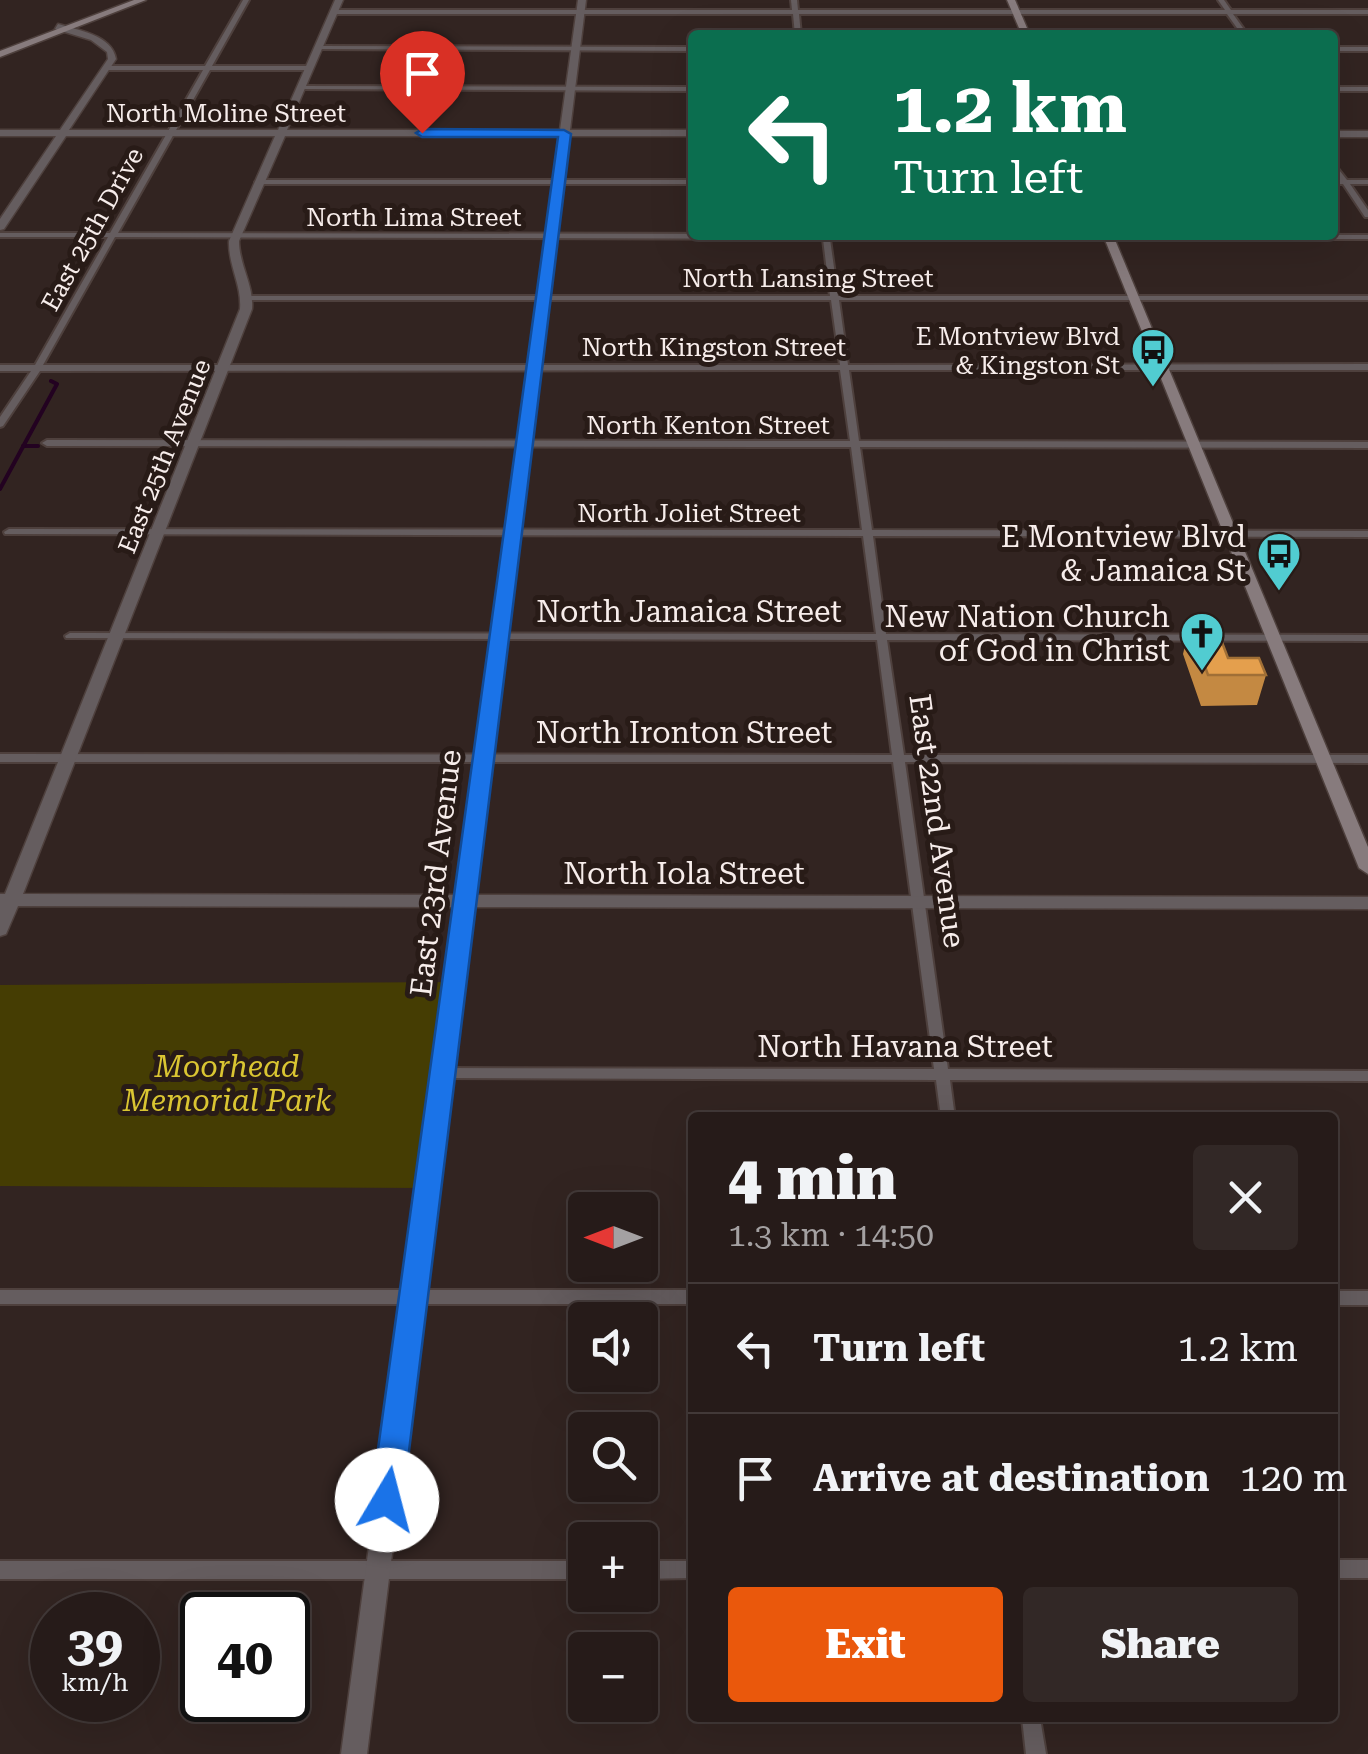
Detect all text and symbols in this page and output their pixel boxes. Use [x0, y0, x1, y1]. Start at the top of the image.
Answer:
pin [380, 31, 465, 134]
icon: arrive [395, 46, 450, 101]
text: 1.2 km [893, 67, 1127, 149]
icon: left [728, 70, 858, 200]
street label: North Moline Street [106, 99, 346, 128]
street label: East 25th Drive [36, 142, 149, 316]
text: Turn left [893, 151, 1083, 204]
street label: North Lima Street [306, 203, 522, 232]
street label: North Lansing Street [682, 264, 934, 293]
place label: E Montview Blvd & Kingston St [916, 322, 1120, 380]
bus stop icon: E Montview Blvd & Kingston St [1130, 327, 1176, 388]
street label: North Kingston Street [582, 333, 846, 362]
street label: East 25th Avenue [112, 355, 217, 557]
street label: North Kenton Street [586, 411, 830, 440]
street label: North Joliet Street [577, 499, 801, 528]
place label: E Montview Blvd & Jamaica St [1001, 519, 1246, 588]
bus stop icon: E Montview Blvd & Jamaica St [1256, 531, 1302, 592]
street label: North Jamaica Street [536, 594, 842, 629]
place label: New Nation Church of God in Christ [885, 599, 1170, 668]
church icon: New Nation Church of God in Christ [1179, 611, 1225, 672]
street label: East 22nd Avenue [902, 692, 973, 950]
street label: North Ironton Street [536, 715, 832, 750]
street label: East 23rd Avenue [403, 747, 468, 998]
street label: North Iola Street [563, 856, 805, 891]
street label: North Havana Street [757, 1029, 1053, 1064]
park label: Moorhead Memorial Park [122, 1049, 332, 1118]
text: 4 min [728, 1143, 897, 1214]
button: close [1193, 1145, 1298, 1250]
north arrow [568, 1192, 658, 1282]
map controls [568, 1192, 658, 1722]
text: 1.3 km · 14:50 [728, 1216, 934, 1254]
button: sound [568, 1302, 658, 1392]
icon: left [728, 1321, 783, 1376]
text: Turn left [813, 1326, 985, 1370]
text: 1.2 km [1177, 1326, 1298, 1370]
button: search [568, 1412, 658, 1502]
position arrow [335, 1448, 439, 1552]
icon: arrive [728, 1451, 783, 1506]
text: Arrive at destination [813, 1456, 1209, 1500]
text: 120 m [1239, 1456, 1348, 1500]
button: + [568, 1522, 658, 1612]
button: Exit [728, 1587, 1003, 1702]
button: Share [1023, 1587, 1298, 1702]
speed limit sign: 40 [180, 1592, 310, 1722]
text: 39 [67, 1616, 123, 1674]
button: − [568, 1632, 658, 1722]
text: km/h [62, 1668, 128, 1697]

